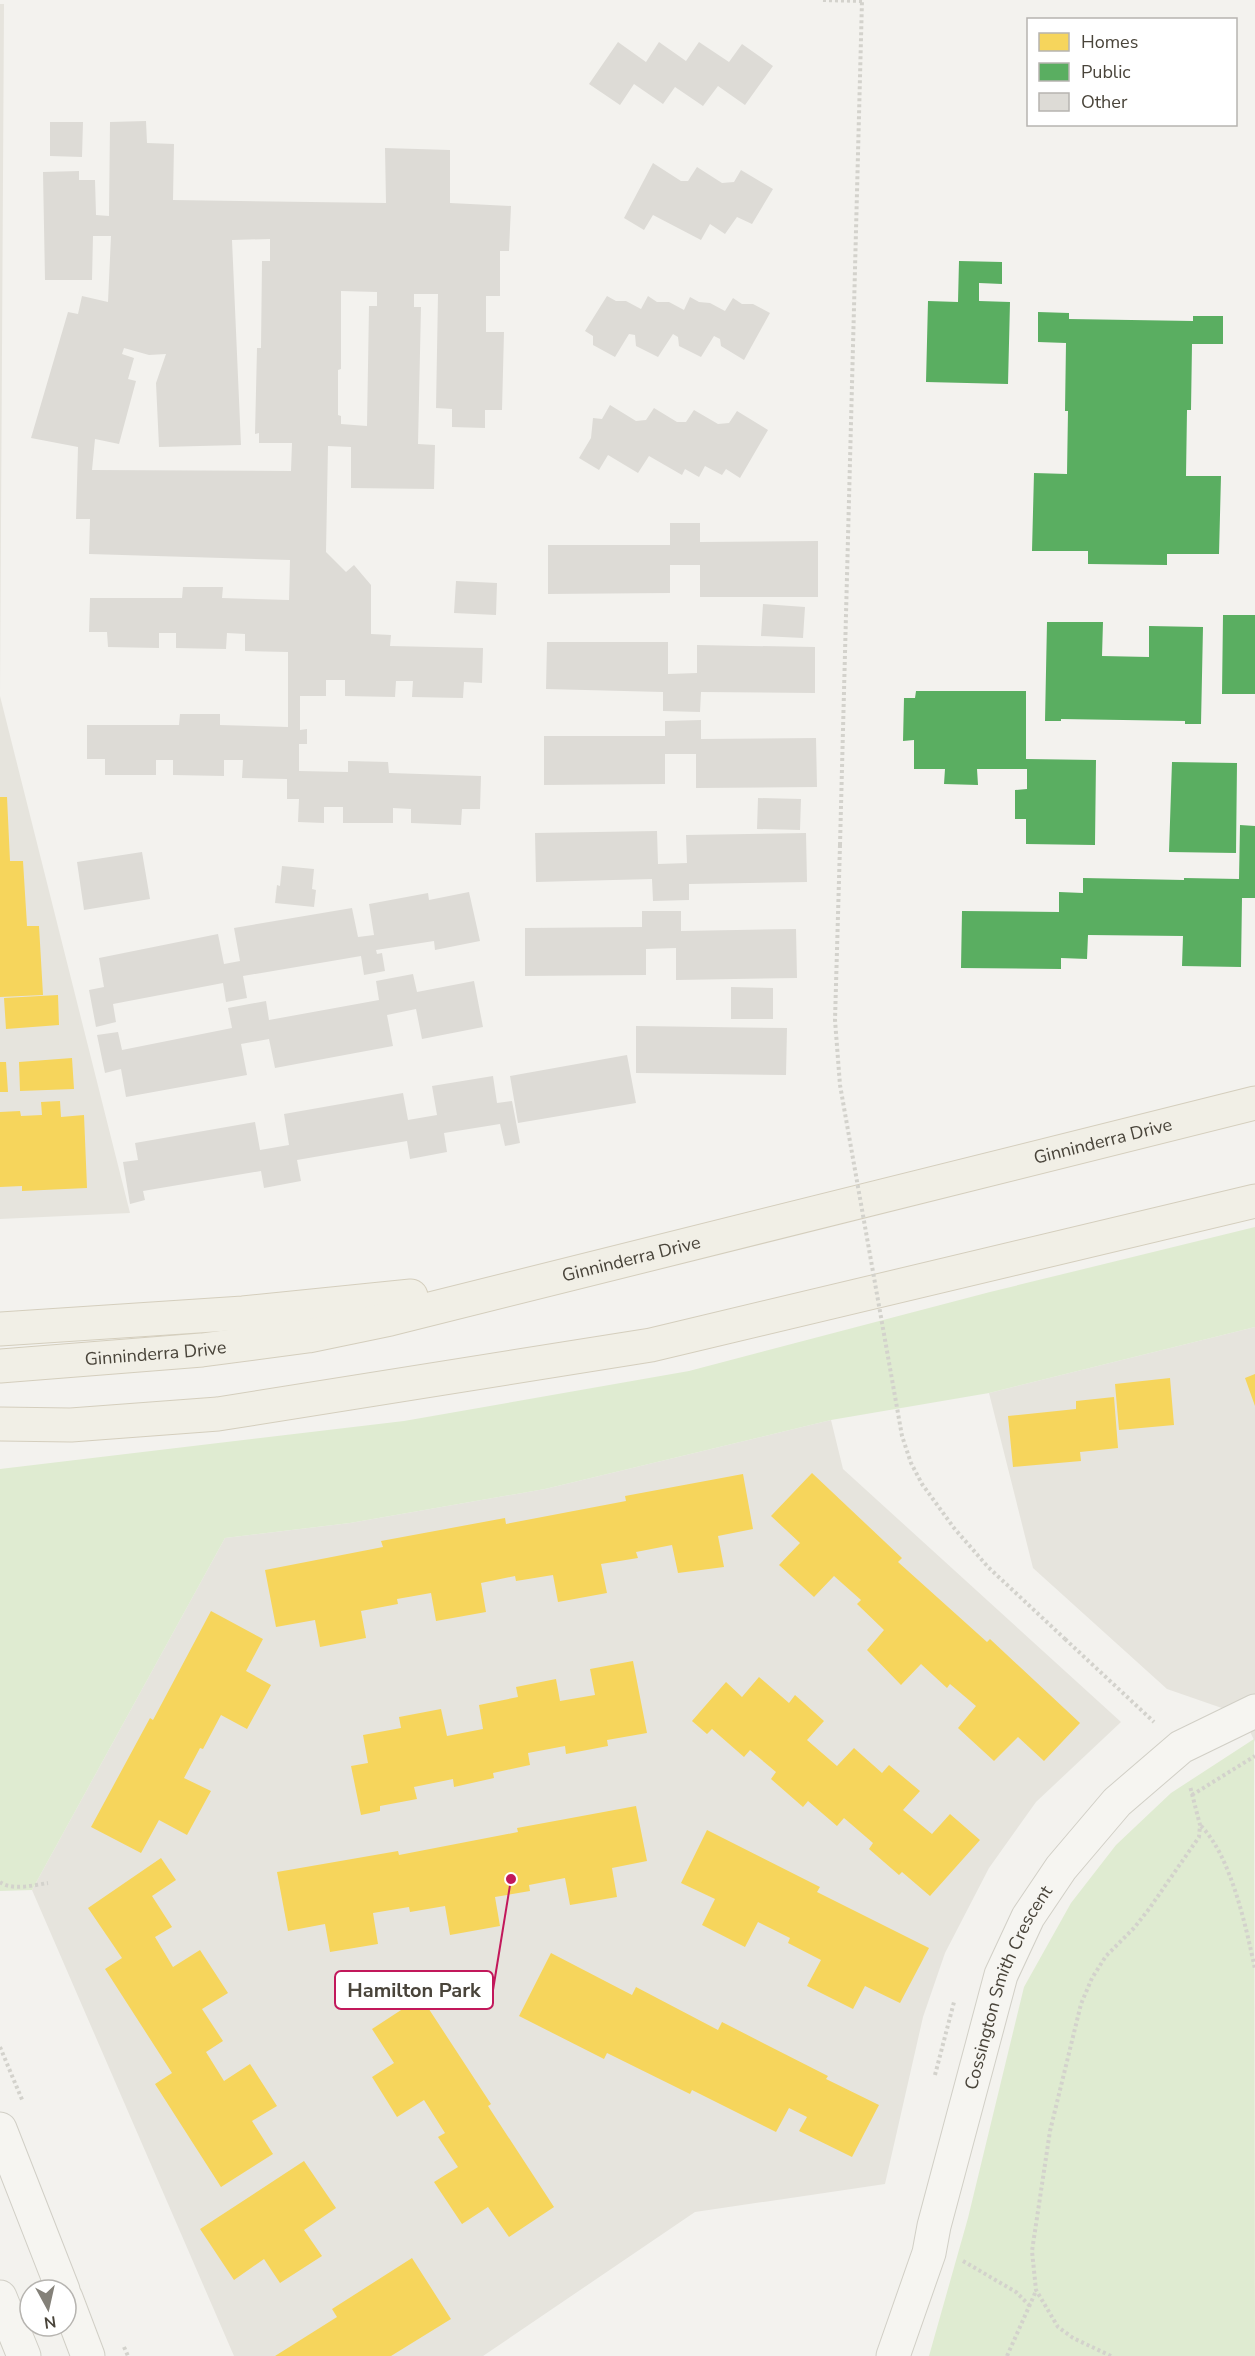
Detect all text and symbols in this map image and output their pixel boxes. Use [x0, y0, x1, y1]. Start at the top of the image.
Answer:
legend [1027, 18, 1237, 126]
text: Homes [1081, 30, 1138, 54]
text: Public [1081, 60, 1131, 84]
text: Other [1081, 90, 1128, 114]
street label: Ginninderra Drive [1031, 1112, 1175, 1170]
street label: Ginninderra Drive [560, 1230, 703, 1288]
street label: Ginninderra Drive [84, 1335, 228, 1371]
street label: Cossington Smith Crescent [959, 1880, 1058, 2092]
callout: Hamilton Park [335, 1971, 493, 2009]
text: Hamilton Park [347, 1977, 482, 2004]
north arrow [18, 2278, 78, 2338]
text: N [42, 2310, 57, 2334]

